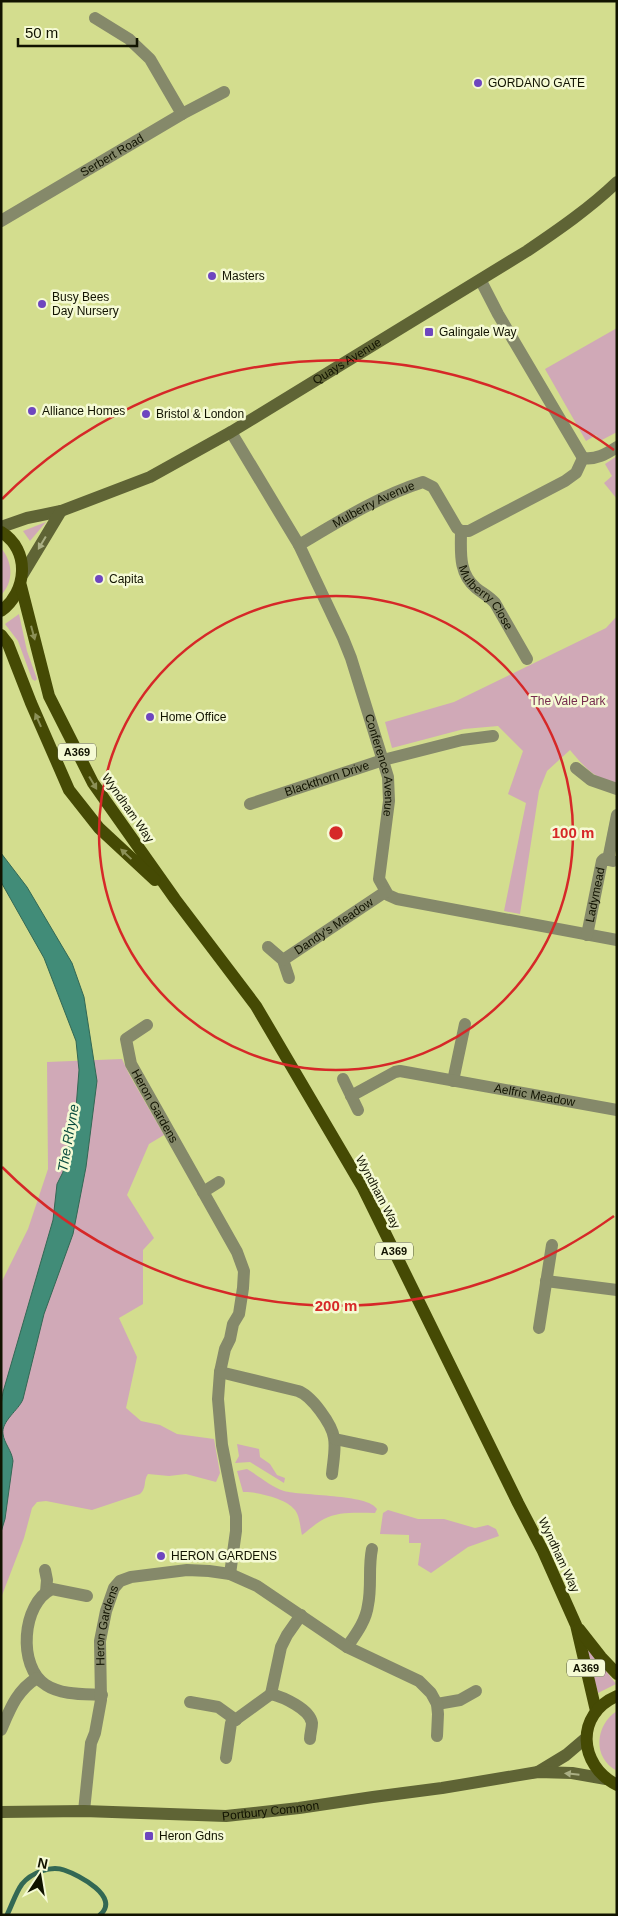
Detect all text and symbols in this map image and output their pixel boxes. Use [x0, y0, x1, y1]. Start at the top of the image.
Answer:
scale bar [18, 15, 136, 47]
text: 50 m [25, 24, 58, 41]
place label: GORDANO GATE [488, 76, 585, 90]
marker: GORDANO GATE [472, 77, 484, 89]
street label: Serbert Road [78, 131, 146, 180]
place label: Masters [222, 269, 265, 283]
marker: Masters [206, 270, 218, 282]
place label: Busy Bees Day Nursery [52, 290, 119, 318]
marker: Busy Bees Day Nursery [36, 298, 48, 310]
place label: Galingale Way [439, 325, 517, 339]
marker: Galingale Way [423, 326, 435, 338]
street label: Quays Avenue [310, 335, 384, 387]
place label: Alliance Homes [42, 404, 125, 418]
marker: Alliance Homes [26, 405, 38, 417]
place label: Bristol & London [156, 407, 244, 421]
marker: Bristol & London [140, 408, 152, 420]
street label: Mulberry Avenue [330, 478, 417, 531]
one-way arrow [38, 536, 47, 549]
street label: Mulberry Close [456, 563, 516, 633]
place label: Capita [109, 572, 144, 586]
marker: Capita [93, 573, 105, 585]
one-way arrow [29, 625, 37, 640]
park label: The Vale Park [530, 694, 607, 708]
place label: Home Office [160, 710, 227, 724]
marker: Home Office [144, 711, 156, 723]
street label: Conference Avenue [362, 712, 396, 818]
one-way arrow [34, 713, 42, 727]
road number: A369 [58, 744, 96, 760]
street label: Blackthorn Drive [283, 758, 371, 799]
street label: Wyndham Way [99, 771, 157, 845]
one-way arrow [89, 776, 98, 789]
centre of rings [327, 824, 345, 842]
text: 100 m [552, 824, 594, 841]
one-way arrow [121, 848, 133, 860]
street label: Ladymead [583, 866, 608, 924]
street label: Dandy's Meadow [292, 895, 376, 957]
street label: Heron Gardens [128, 1067, 181, 1145]
street label: Aelfric Meadow [493, 1081, 577, 1109]
water label: The Rhyne [54, 1103, 82, 1173]
street label: Wyndham Way [353, 1153, 403, 1231]
road number: A369 [375, 1242, 413, 1260]
text: 200 m [315, 1297, 357, 1314]
street label: Wyndham Way [536, 1515, 582, 1595]
place label: HERON GARDENS [171, 1549, 277, 1563]
marker: HERON GARDENS [155, 1550, 167, 1562]
street label: Heron Gardens [93, 1583, 121, 1666]
road number: A369 [567, 1660, 605, 1676]
one-way arrow [564, 1770, 580, 1778]
street label: Portbury Common [221, 1798, 320, 1823]
place label: Heron Gdns [159, 1829, 224, 1843]
marker: Heron Gdns [143, 1830, 155, 1842]
north arrow [15, 1851, 65, 1901]
text: N [36, 1854, 49, 1872]

